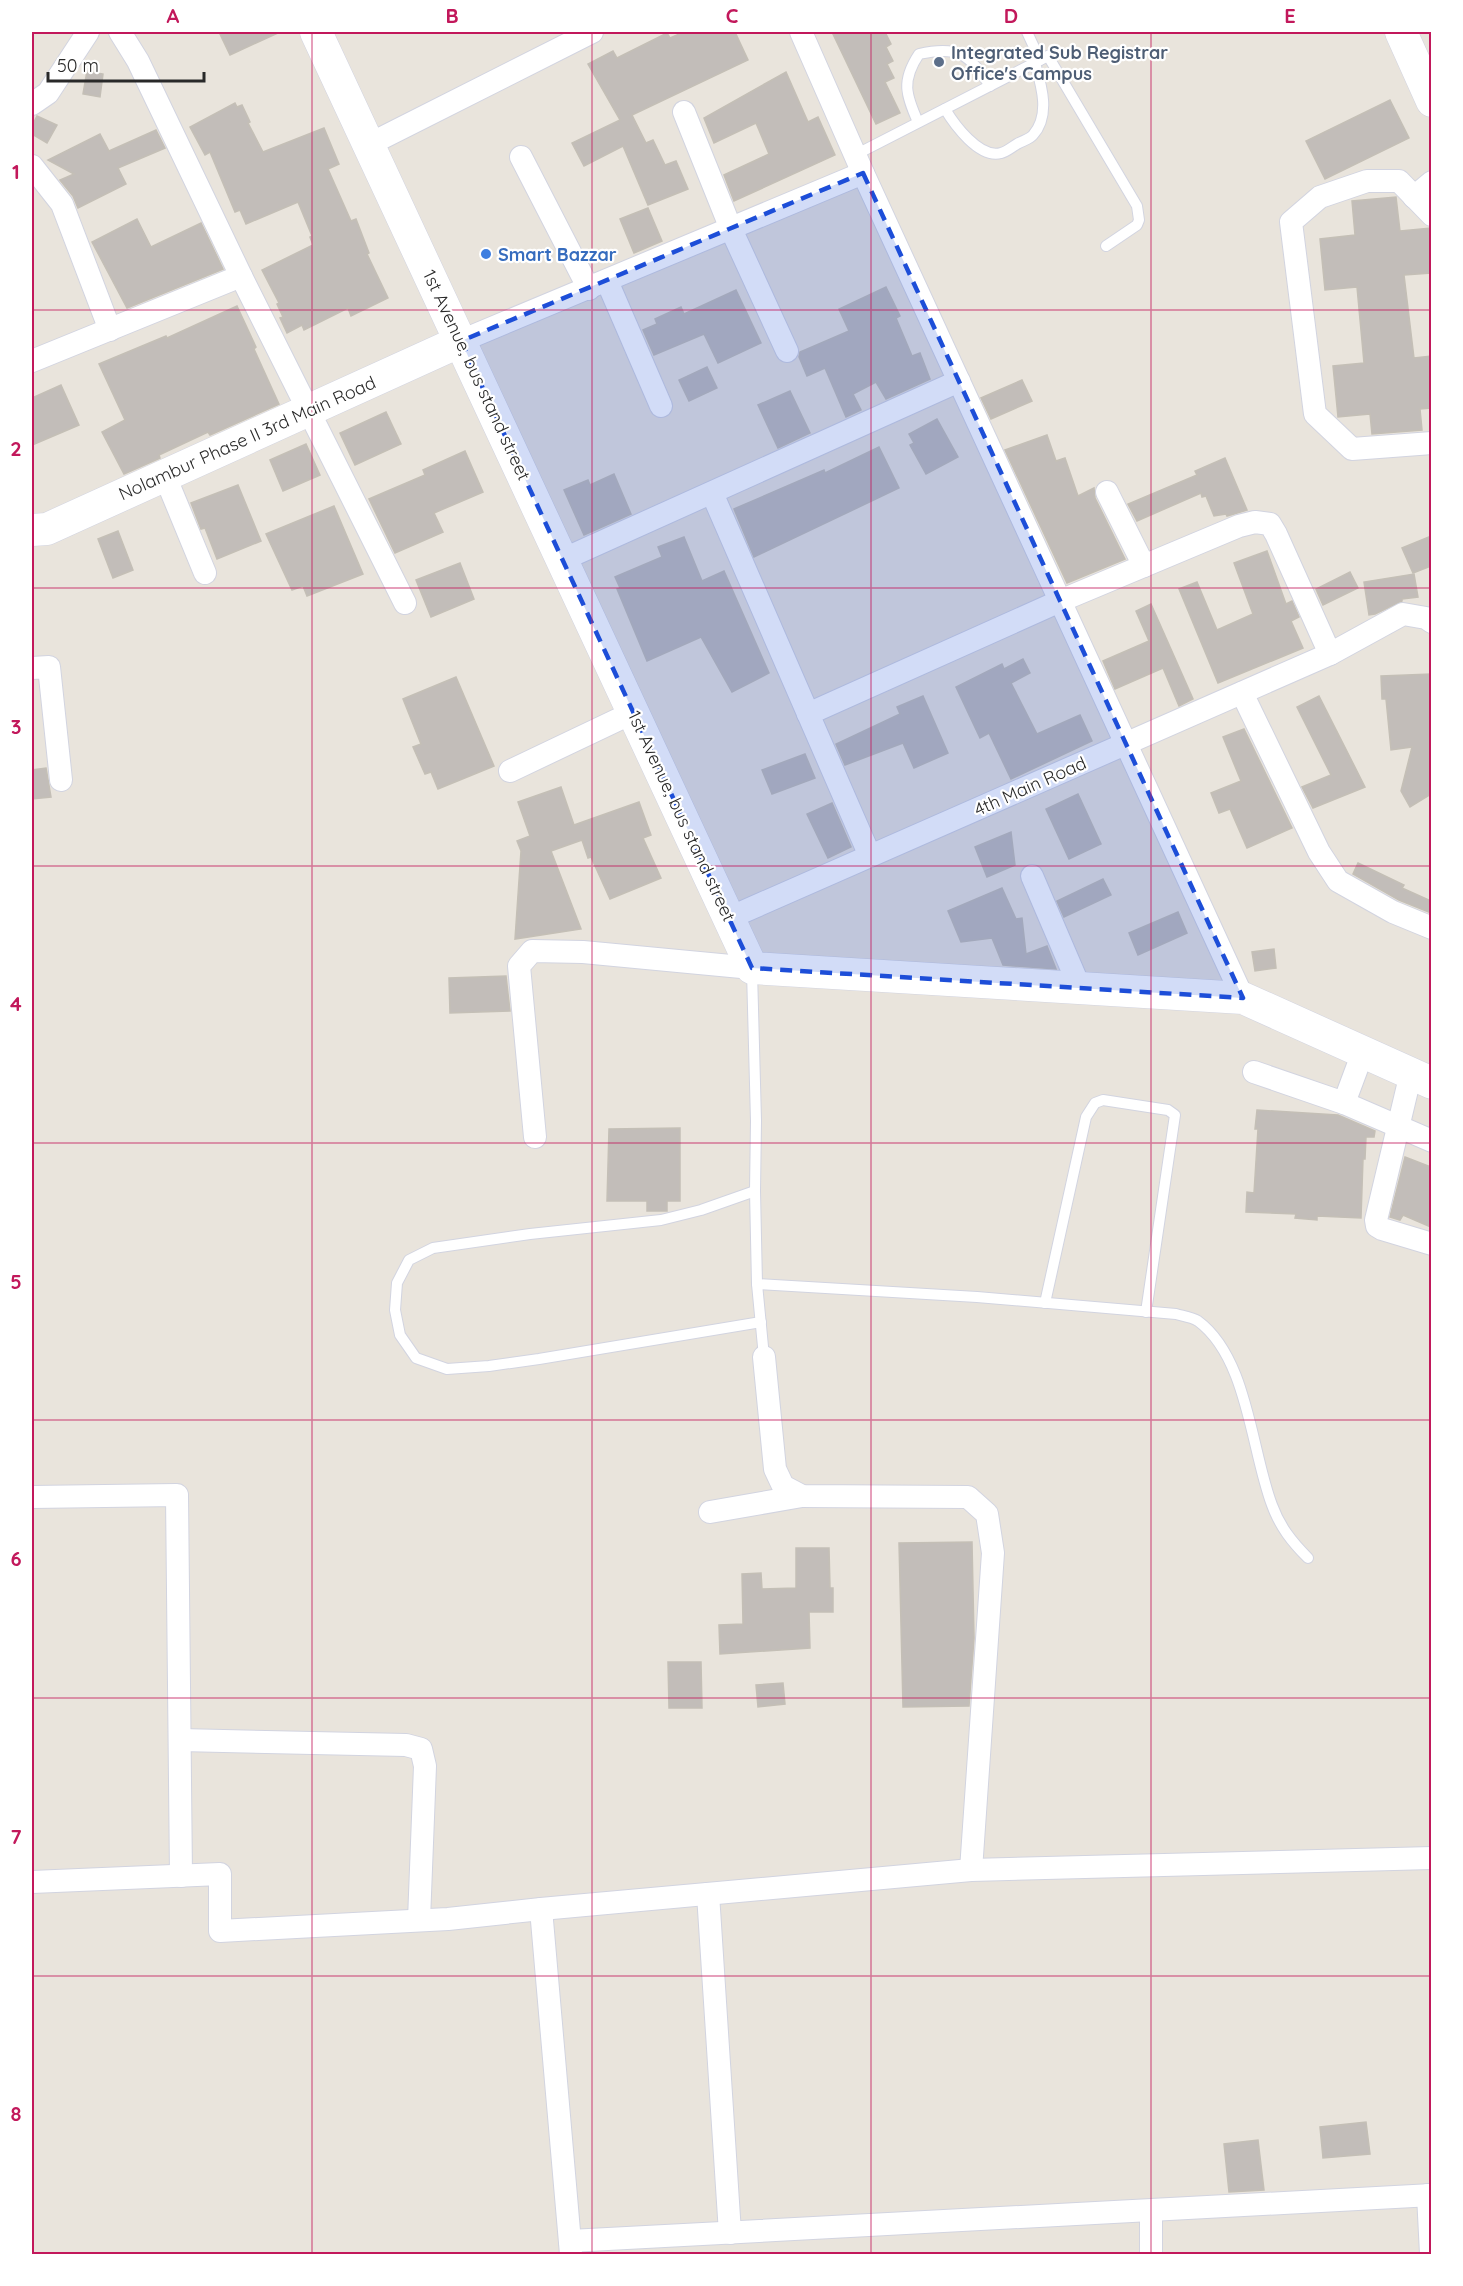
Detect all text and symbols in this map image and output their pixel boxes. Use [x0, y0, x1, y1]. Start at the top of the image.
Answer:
text: A [167, 3, 180, 28]
text: B [445, 3, 459, 28]
text: C [726, 3, 739, 28]
text: D [1004, 3, 1018, 28]
text: E [1284, 3, 1296, 28]
place label: Integrated Sub Registrar Office's Campus [951, 41, 1168, 85]
scale bar [48, 45, 204, 83]
text: 50 m [57, 54, 99, 77]
marker: Integrated Sub Registrar Office's Campus [932, 55, 946, 69]
text: 1 [12, 159, 20, 184]
place label: Smart Bazzar [498, 243, 617, 266]
marker: Smart Bazzar [479, 247, 493, 261]
street label: 1st Avenue, bus stand street [418, 266, 536, 484]
street label: Nolambur Phase II 3rd Main Road [115, 371, 379, 505]
text: 2 [10, 436, 22, 461]
street label: 1st Avenue, bus stand street [623, 707, 741, 925]
text: 3 [11, 714, 21, 739]
street label: 4th Main Road [970, 751, 1090, 821]
text: 4 [10, 991, 22, 1016]
text: 5 [10, 1269, 22, 1294]
text: 6 [10, 1546, 22, 1571]
text: 7 [11, 1824, 22, 1849]
text: 8 [11, 2101, 22, 2126]

